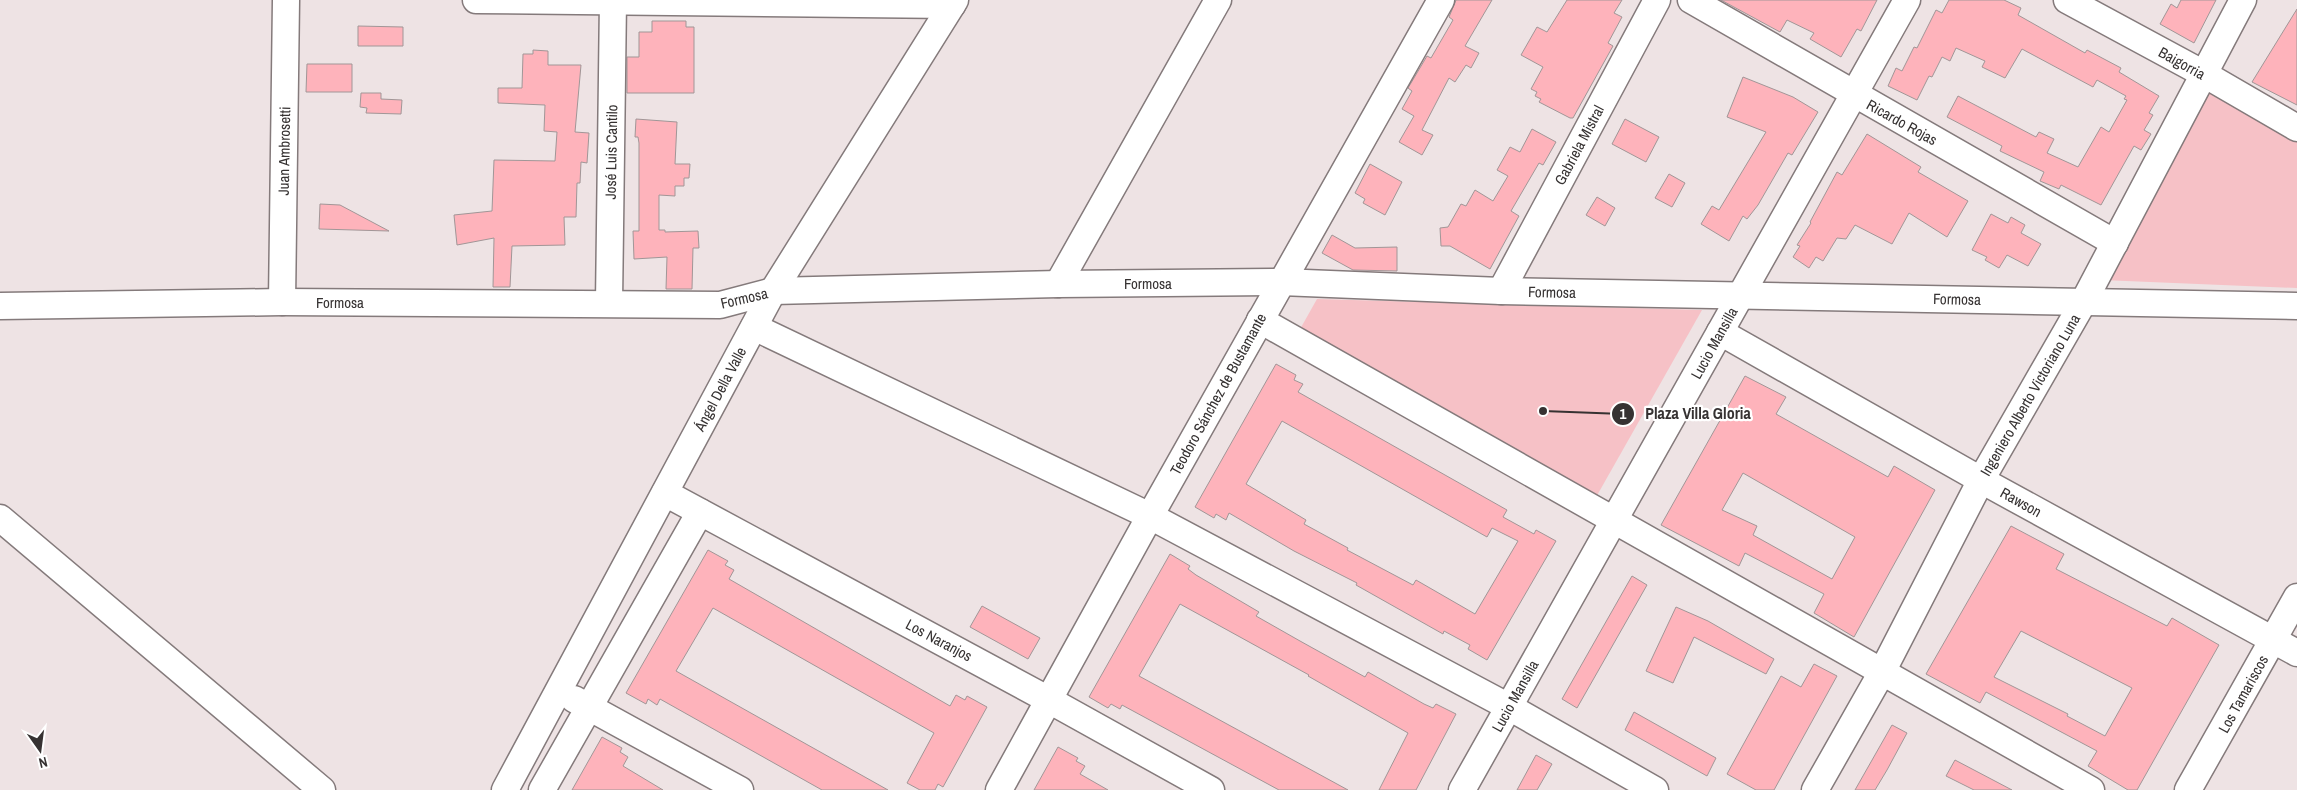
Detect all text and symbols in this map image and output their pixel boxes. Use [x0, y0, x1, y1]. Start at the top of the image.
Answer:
street label: Baigorria [2155, 42, 2209, 85]
street label: Ricardo Rojas [1863, 94, 1941, 150]
street label: Gabriela Mistral [1549, 101, 1609, 189]
street label: José Luis Cantilo [600, 104, 622, 200]
street label: Juan Ambrosetti [273, 106, 295, 196]
street label: Formosa [1124, 273, 1172, 294]
street label: Formosa [1528, 281, 1576, 303]
street label: Formosa [718, 282, 770, 314]
street label: Formosa [1933, 288, 1981, 310]
street label: Formosa [316, 292, 364, 313]
street label: Lucio Mansilla [1686, 303, 1742, 383]
street label: Teodoro Sánchez de Bustamante [1165, 309, 1271, 479]
street label: Ingeniero Alberto Victoriano Luna [1975, 310, 2085, 480]
street label: Ángel Della Valle [688, 343, 751, 436]
callout: Plaza Villa Gloria [1610, 398, 1761, 429]
text: Plaza Villa Gloria [1645, 402, 1751, 424]
text: 1 [1620, 403, 1627, 424]
street label: Rawson [1996, 482, 2046, 522]
street label: Los Naranjos [902, 614, 976, 666]
street label: Los Tamariscos [2213, 651, 2273, 737]
street label: Lucio Mansilla [1487, 656, 1543, 736]
north arrow [15, 725, 65, 775]
text: N [37, 753, 49, 772]

